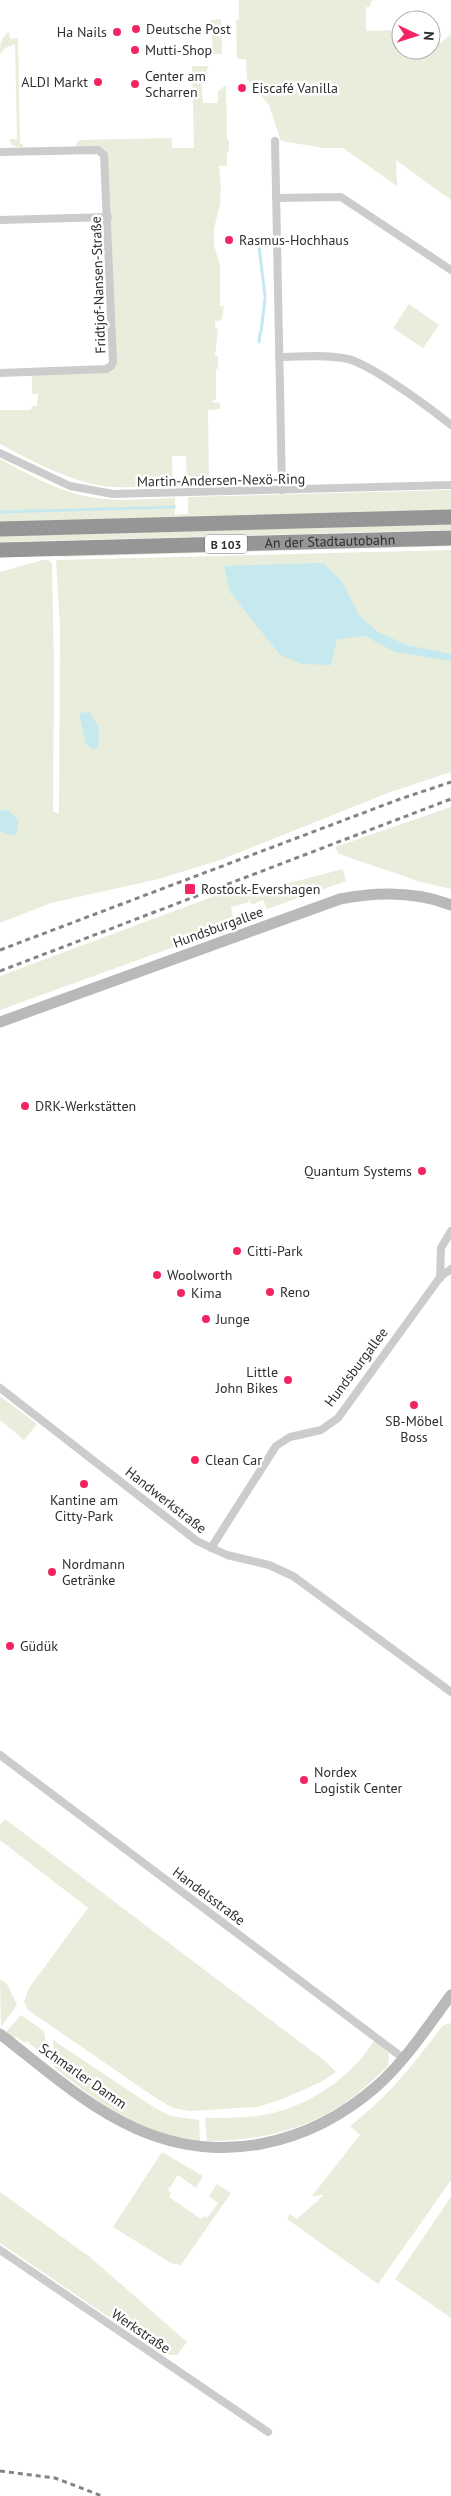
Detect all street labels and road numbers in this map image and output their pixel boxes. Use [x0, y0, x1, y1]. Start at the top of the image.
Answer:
street label: Fridtjof-Nansen-Straße [87, 216, 109, 354]
street label: Martin-Andersen-Nexö-Ring [137, 470, 305, 490]
street label: An der Stadtautobahn [264, 530, 395, 552]
road number: B 103 [205, 534, 247, 554]
street label: Hundsburgallee [170, 902, 266, 952]
street label: Hundsburgallee [320, 1324, 392, 1410]
street label: Handwerkstraße [122, 1463, 210, 1537]
street label: Handelsstraße [169, 1863, 249, 1929]
street label: Schmarler Damm [36, 2039, 130, 2113]
street label: Werkstraße [108, 2305, 174, 2357]

